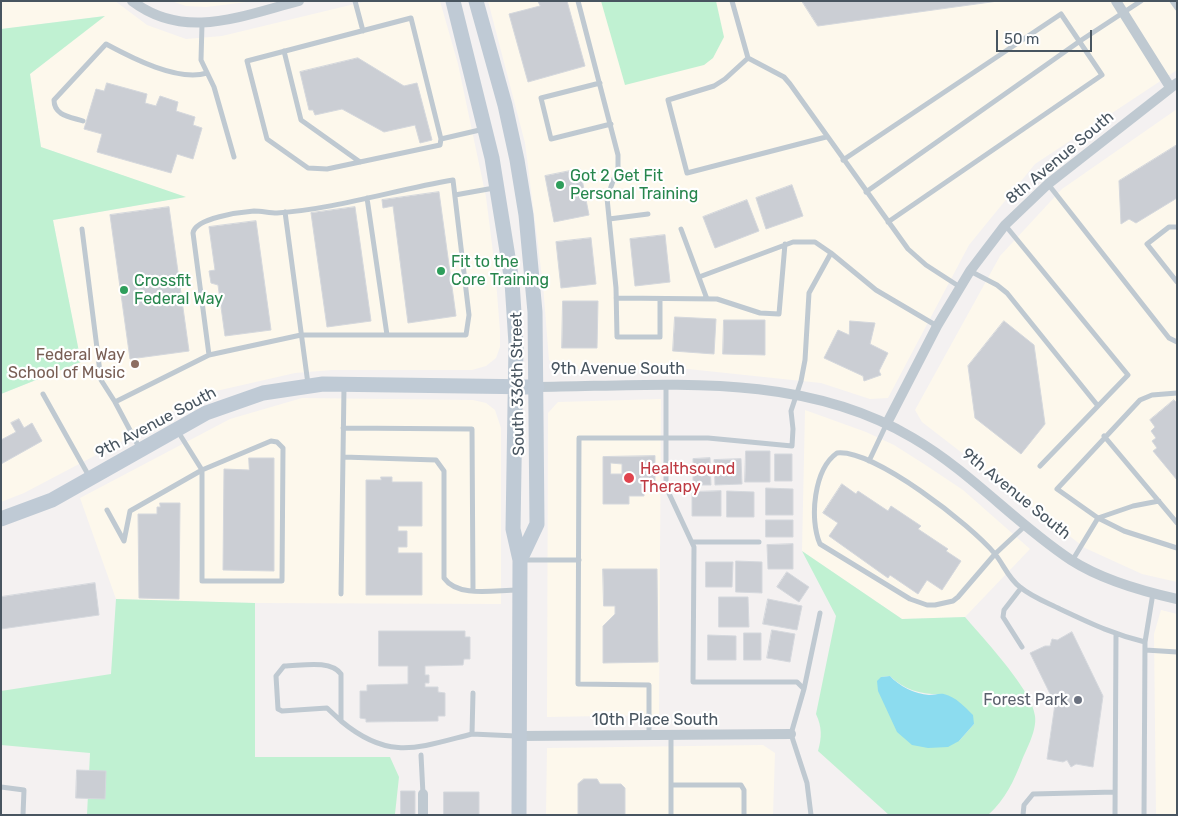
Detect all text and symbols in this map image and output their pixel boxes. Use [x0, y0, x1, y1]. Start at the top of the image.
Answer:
scale bar [998, 20, 1094, 52]
text: 50 m [1004, 30, 1039, 48]
street label: 8th Avenue South [1002, 107, 1118, 209]
place label: Got 2 Get Fit Personal Training [570, 166, 698, 204]
marker: Got 2 Get Fit Personal Training [554, 179, 566, 191]
place label: Fit to the Core Training [451, 252, 549, 290]
marker: Fit to the Core Training [435, 265, 447, 277]
place label: Crossfit Federal Way [134, 271, 223, 309]
marker: Crossfit Federal Way [118, 284, 130, 296]
street label: South 336th Street [507, 312, 529, 456]
place label: Federal Way School of Music [8, 345, 125, 383]
marker: Federal Way School of Music [129, 358, 141, 370]
street label: 9th Avenue South [551, 359, 685, 379]
street label: 9th Avenue South [92, 383, 220, 463]
street label: 9th Avenue South [958, 444, 1074, 544]
place label: Healthsound Therapy [640, 459, 735, 497]
marker: Healthsound Therapy [622, 471, 636, 485]
place label: Forest Park [983, 690, 1068, 710]
marker: Forest Park [1072, 694, 1084, 706]
street label: 10th Place South [592, 710, 718, 730]

